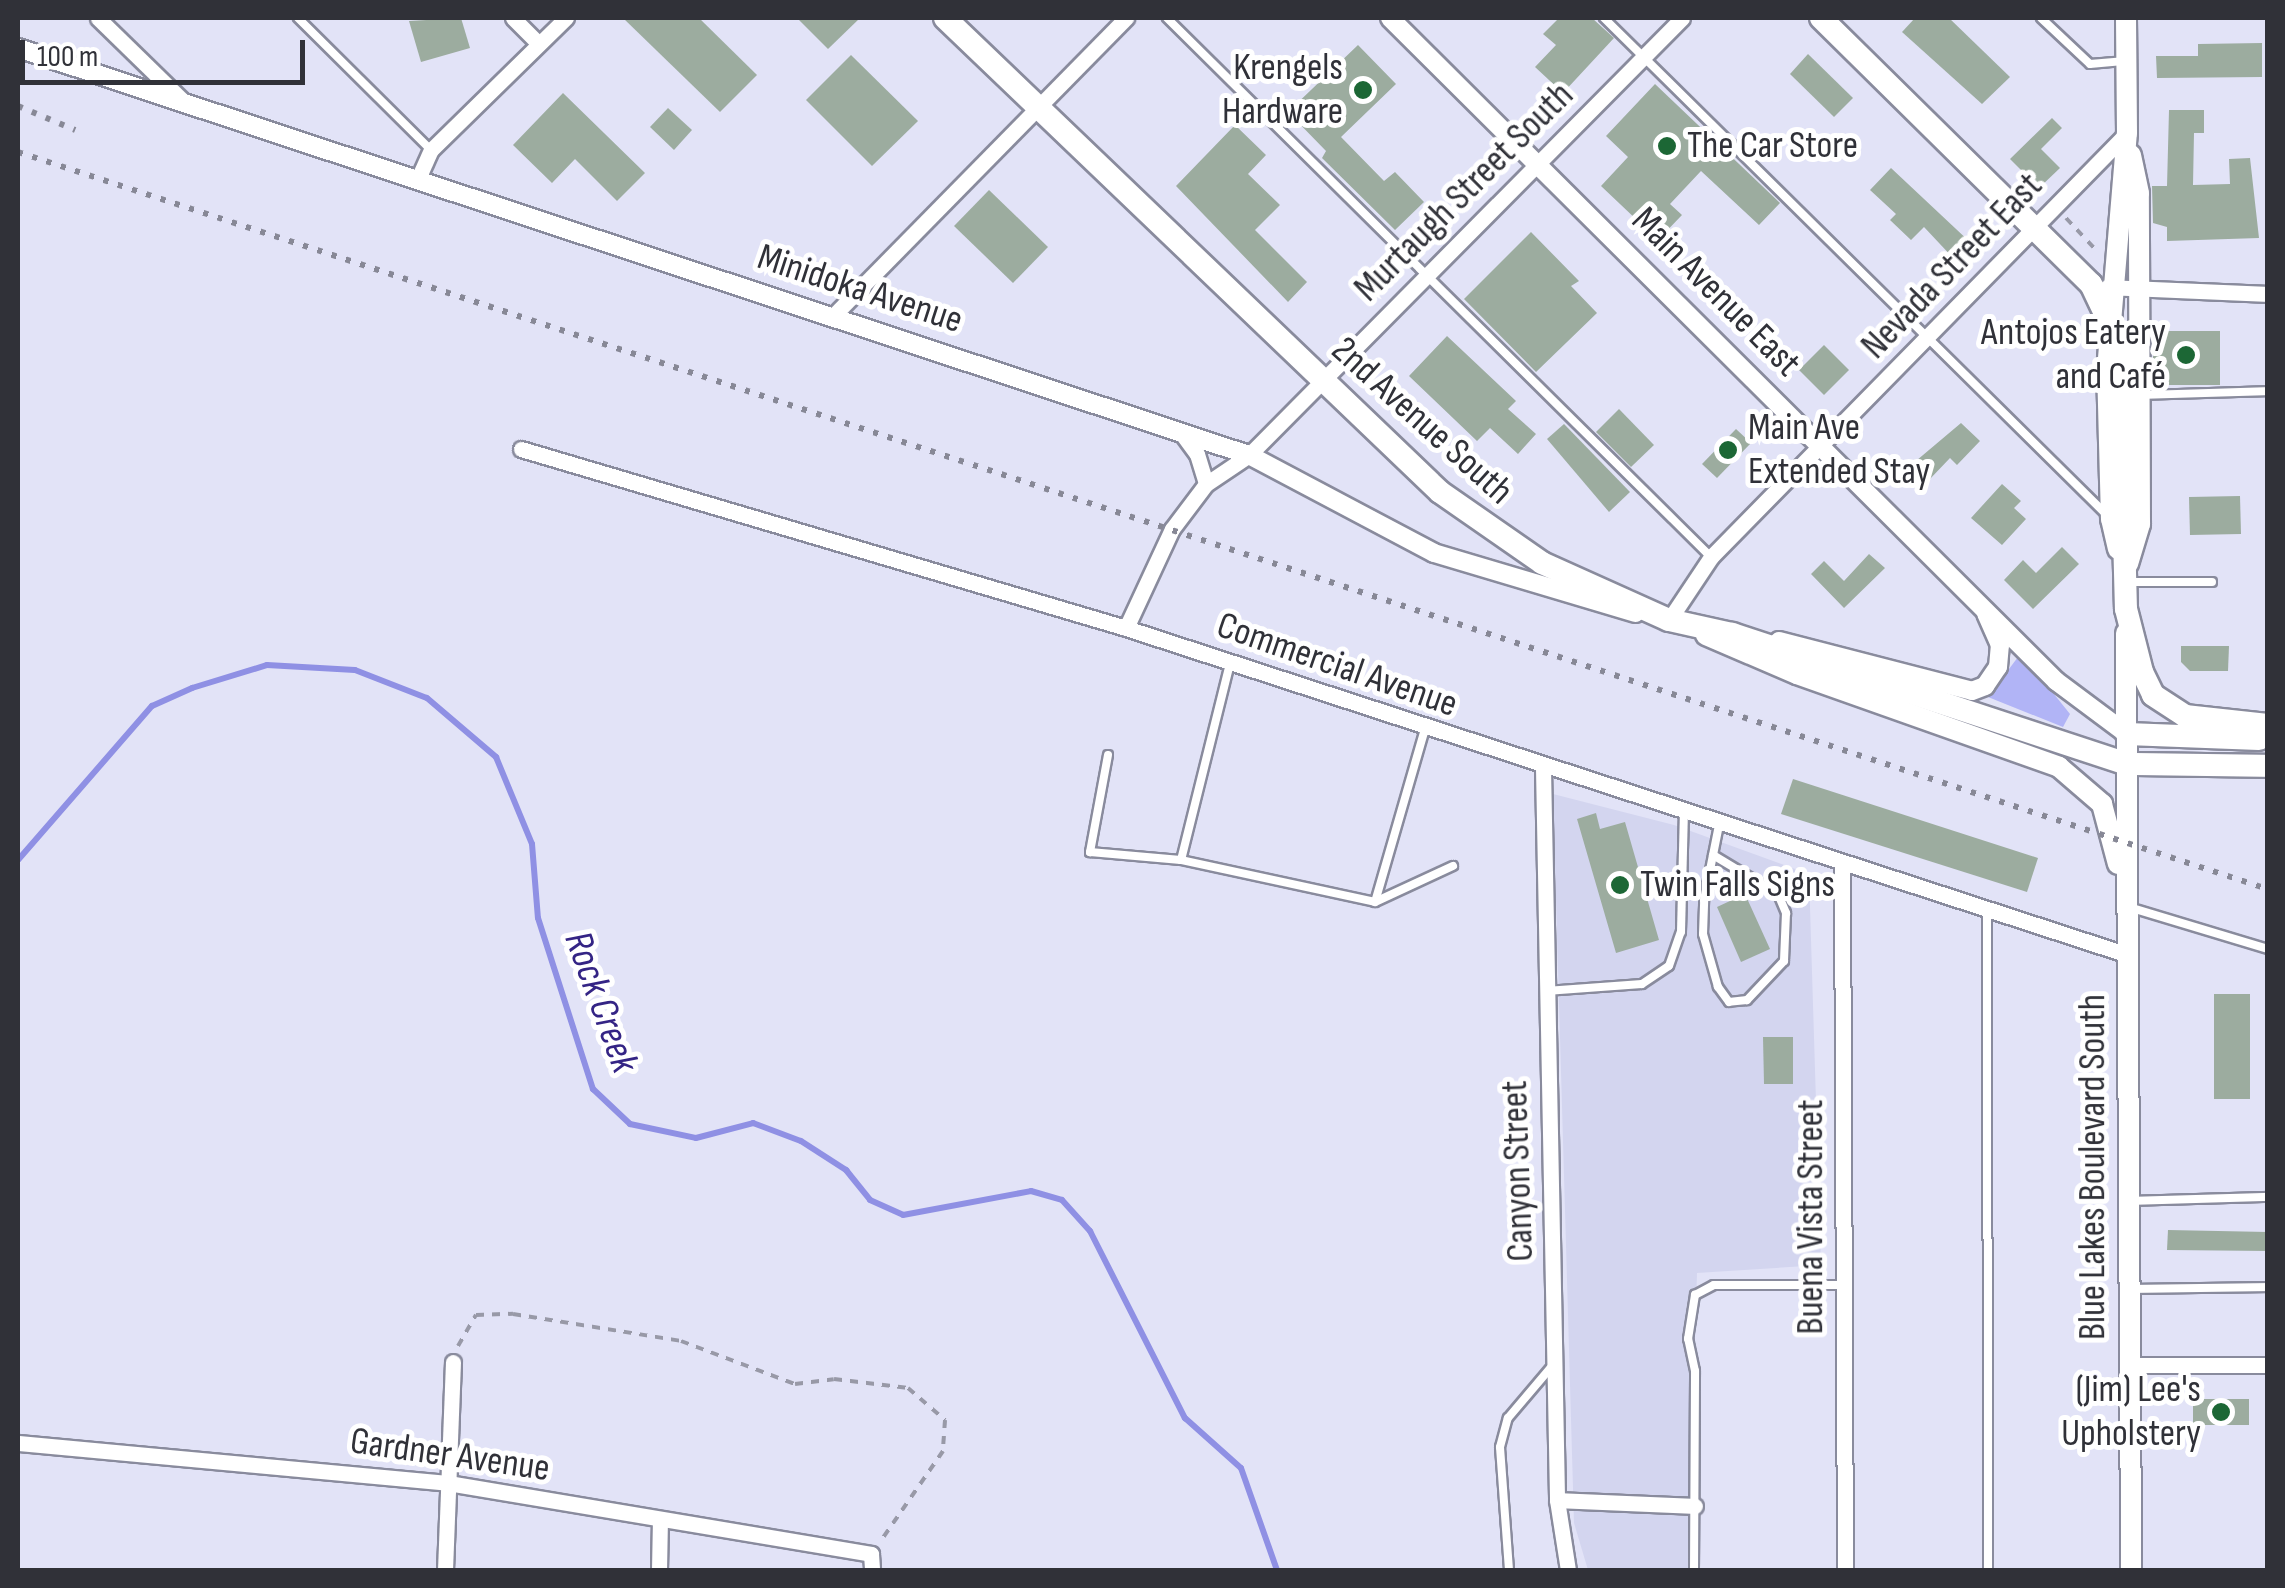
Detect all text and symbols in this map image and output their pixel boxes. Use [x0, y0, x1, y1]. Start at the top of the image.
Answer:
scale bar [25, 20, 310, 82]
text: 100 m [37, 39, 98, 75]
place label: Krengels Hardware [1222, 45, 1343, 134]
street label: Murtaugh Street South [1345, 73, 1583, 311]
marker: Krengels Hardware [1352, 79, 1374, 101]
place label: The Car Store [1687, 123, 1858, 169]
marker: The Car Store [1656, 135, 1678, 157]
street label: Nevada Street East [1852, 164, 2052, 368]
street label: Main Avenue East [1622, 198, 1810, 386]
street label: Minidoka Avenue [752, 234, 968, 344]
place label: Antojos Eatery and Café [1981, 310, 2166, 399]
street label: 2nd Avenue South [1322, 328, 1522, 514]
marker: Antojos Eatery and Café [2175, 344, 2197, 366]
place label: Main Ave Extended Stay [1748, 405, 1930, 494]
marker: Main Ave Extended Stay [1717, 439, 1739, 461]
street label: Commercial Avenue [1211, 603, 1463, 727]
place label: Twin Falls Signs [1640, 862, 1835, 908]
marker: Twin Falls Signs [1609, 874, 1631, 896]
water label: Rock Creek [553, 925, 649, 1079]
street label: Blue Lakes Boulevard South [2070, 994, 2116, 1340]
street label: Canyon Street [1492, 1080, 1544, 1262]
street label: Buena Vista Street [1788, 1099, 1834, 1335]
place label: (Jim) Lee's Upholstery [2061, 1367, 2201, 1456]
marker: (Jim) Lee's Upholstery [2210, 1401, 2232, 1423]
street label: Gardner Avenue [347, 1418, 553, 1492]

